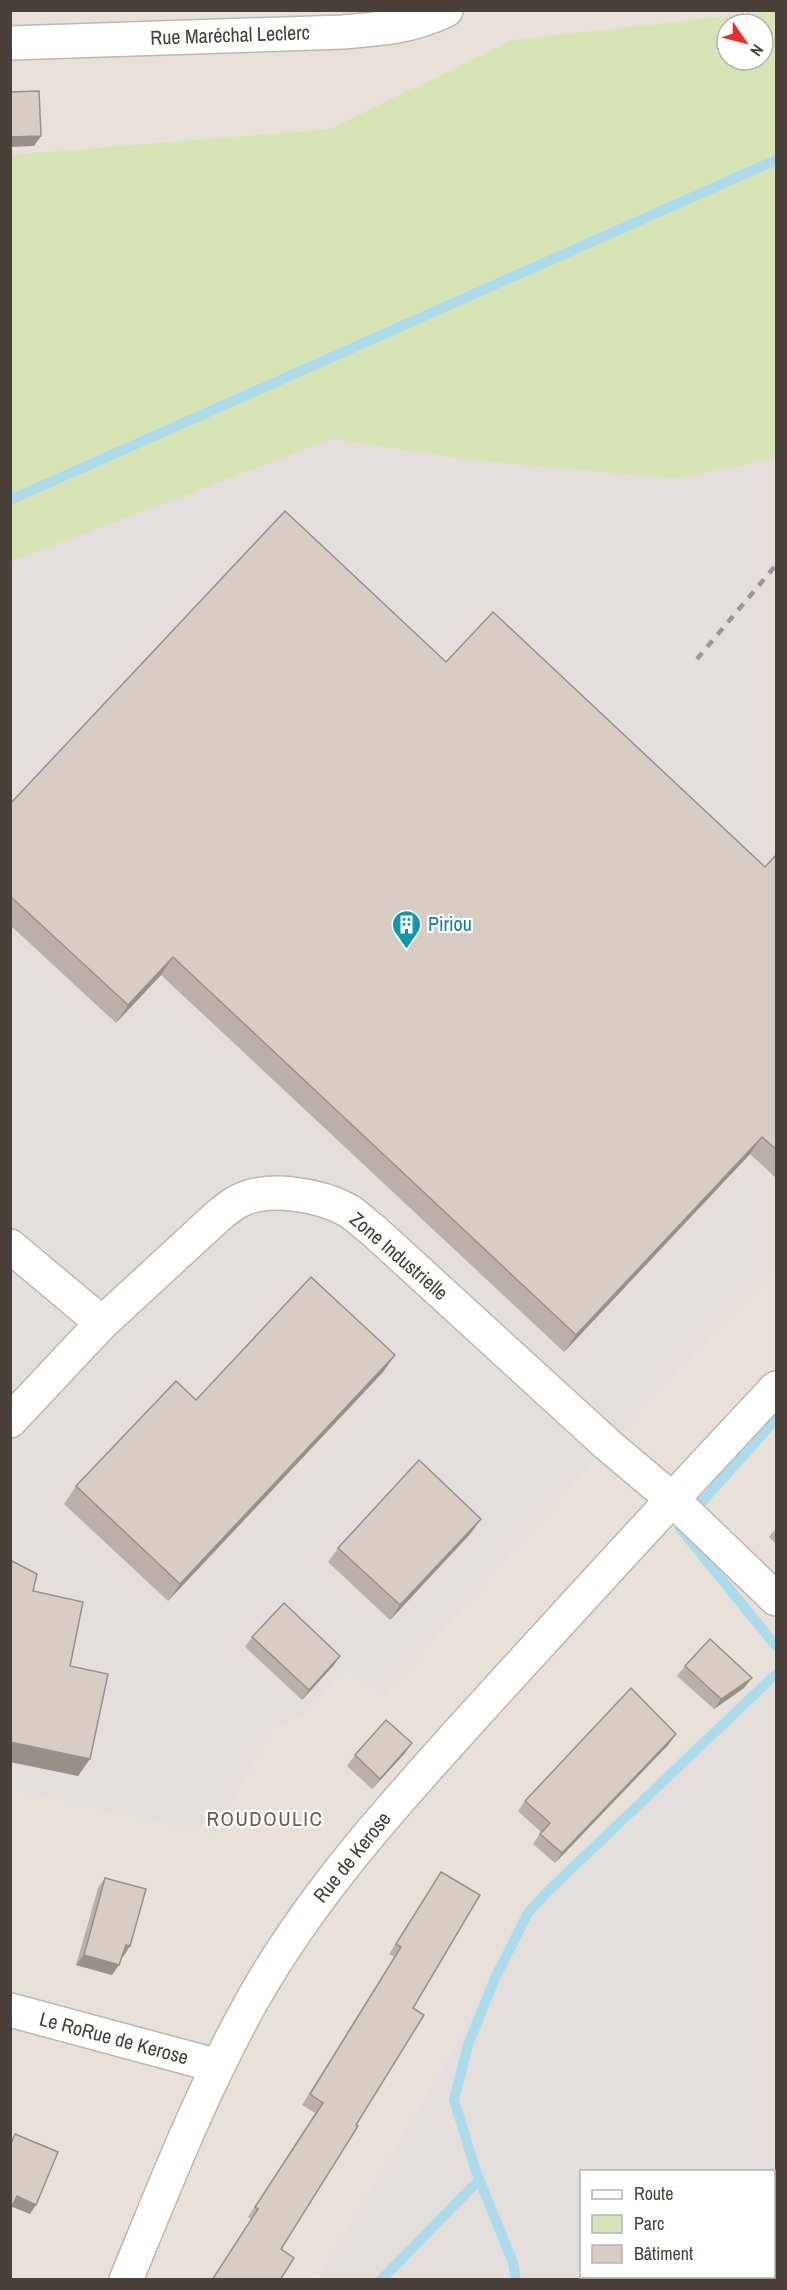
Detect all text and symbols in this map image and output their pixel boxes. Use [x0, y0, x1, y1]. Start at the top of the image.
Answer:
north arrow [715, 12, 775, 72]
street label: Rue Maréchal Leclerc [150, 18, 310, 51]
text: N [746, 40, 769, 61]
building icon: Piriou [391, 908, 423, 950]
place label: Piriou [428, 910, 472, 937]
street label: Zone Industrielle [344, 1205, 454, 1306]
district label: ROUDOULIC [207, 1804, 323, 1833]
street label: Rue de Kerose [307, 1806, 397, 1908]
street label: Le RoRue de Kerose [37, 2005, 192, 2070]
legend [580, 2170, 775, 2278]
text: Route [634, 2181, 673, 2206]
text: Parc [634, 2211, 664, 2236]
text: Bâtiment [634, 2241, 693, 2266]

